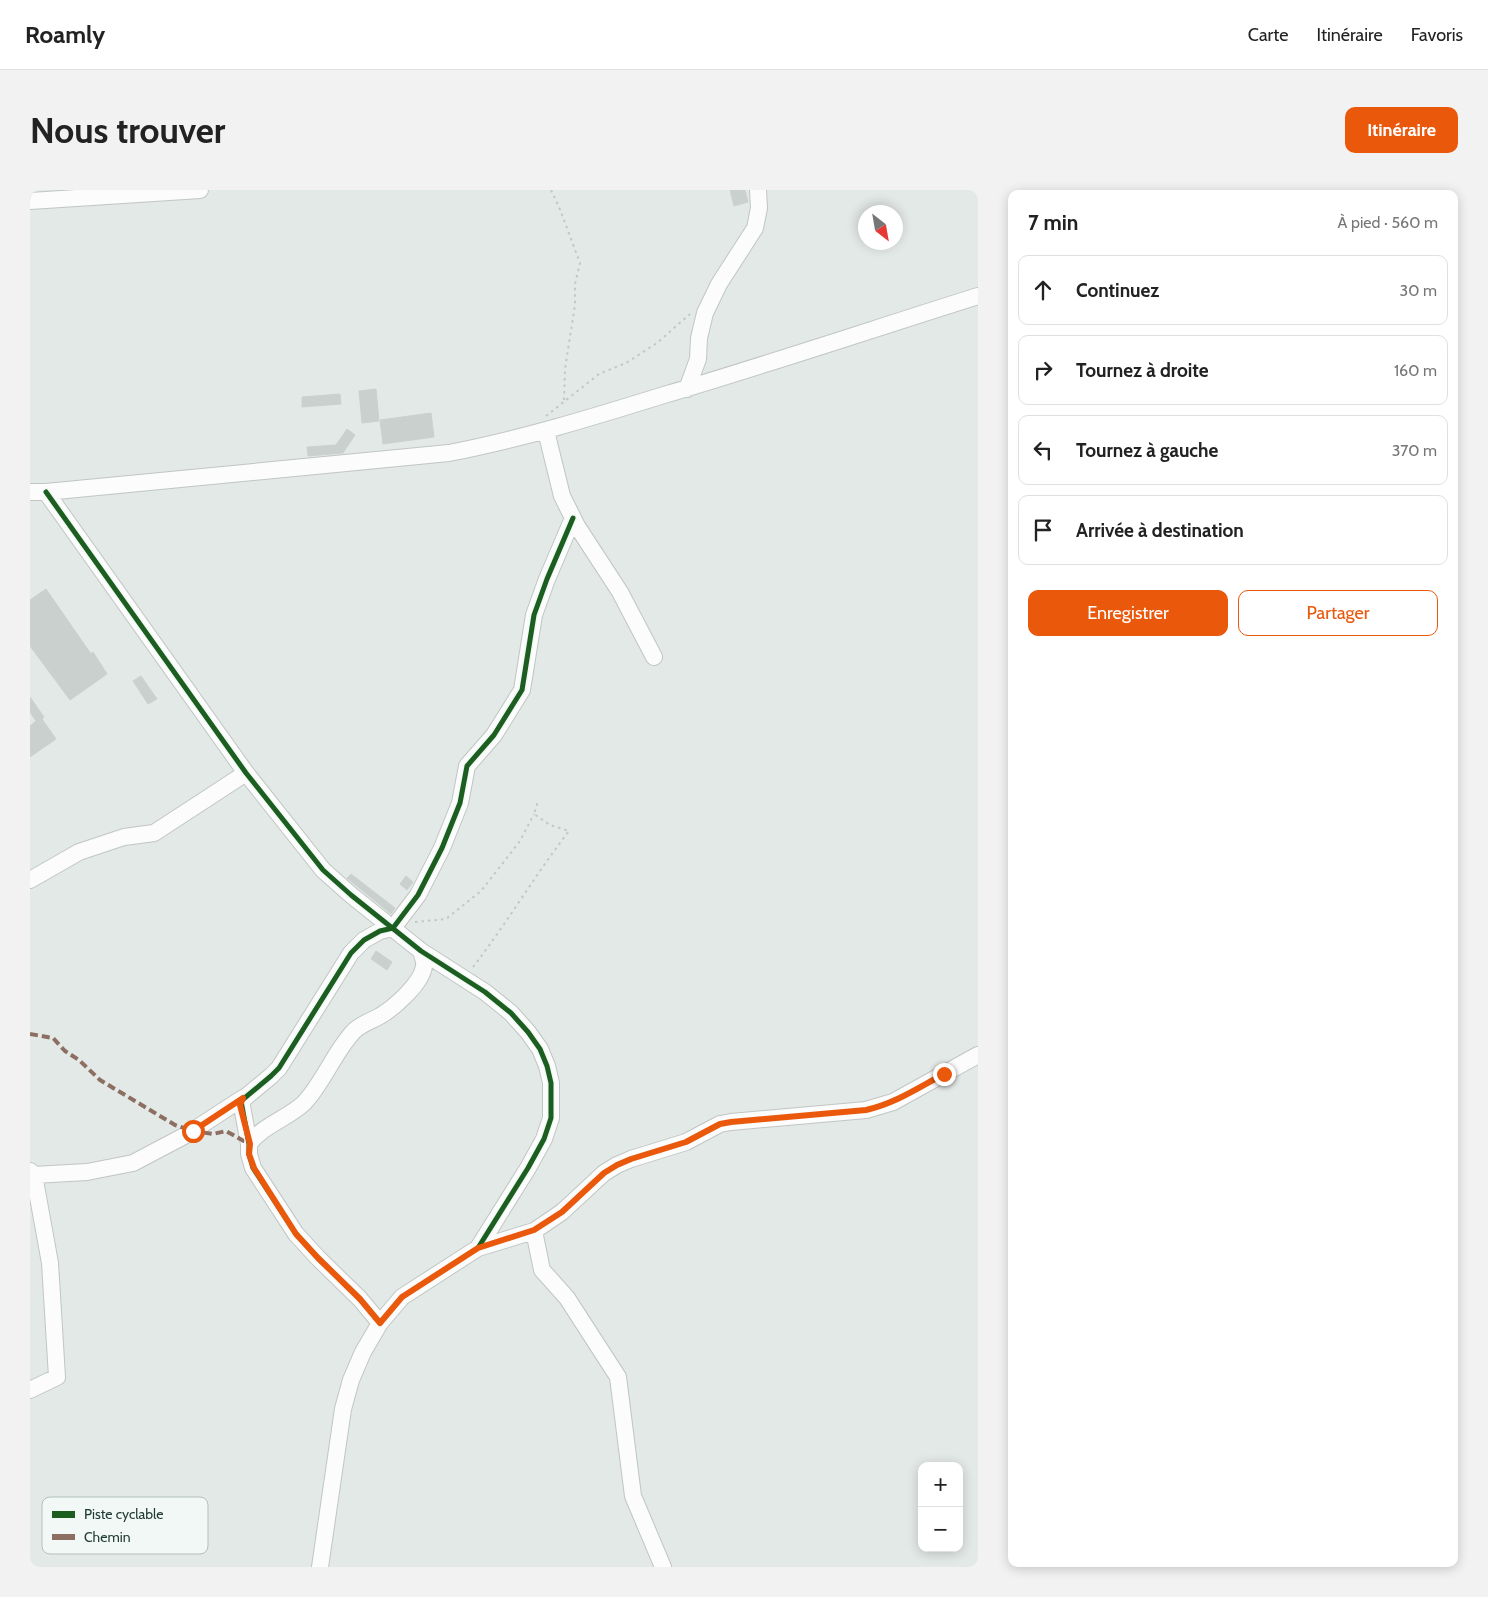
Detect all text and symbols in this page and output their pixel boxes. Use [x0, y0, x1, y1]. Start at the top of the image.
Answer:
text: Roamly [25, 20, 105, 49]
text: Carte [1248, 24, 1288, 46]
text: Itinéraire [1316, 24, 1383, 46]
text: Favoris [1411, 24, 1463, 46]
button: Itinéraire [1345, 107, 1458, 153]
text: Nous trouver [30, 109, 225, 152]
north arrow [858, 205, 903, 250]
text: 7 min [1028, 210, 1078, 235]
text: À pied · 560 m [1338, 213, 1438, 232]
icon: ahead [1029, 276, 1057, 304]
text: Continuez [1076, 279, 1159, 302]
text: 30 m [1400, 281, 1437, 300]
icon: right [1029, 356, 1057, 384]
text: Tournez à droite [1076, 359, 1209, 382]
text: 160 m [1394, 361, 1437, 380]
icon: left [1029, 436, 1057, 464]
text: Tournez à gauche [1076, 439, 1218, 462]
text: 370 m [1392, 441, 1437, 460]
icon: arrive [1029, 516, 1057, 544]
text: Arrivée à destination [1076, 519, 1244, 542]
button: Enregistrer [1028, 590, 1228, 636]
button: Partager [1238, 590, 1438, 636]
route end [933, 1063, 956, 1086]
route start [182, 1120, 205, 1143]
map controls [918, 1462, 963, 1552]
button: + [918, 1462, 963, 1507]
legend [42, 1497, 208, 1554]
text: Piste cyclable [84, 1505, 164, 1523]
button: − [918, 1507, 963, 1552]
text: Chemin [84, 1528, 131, 1546]

